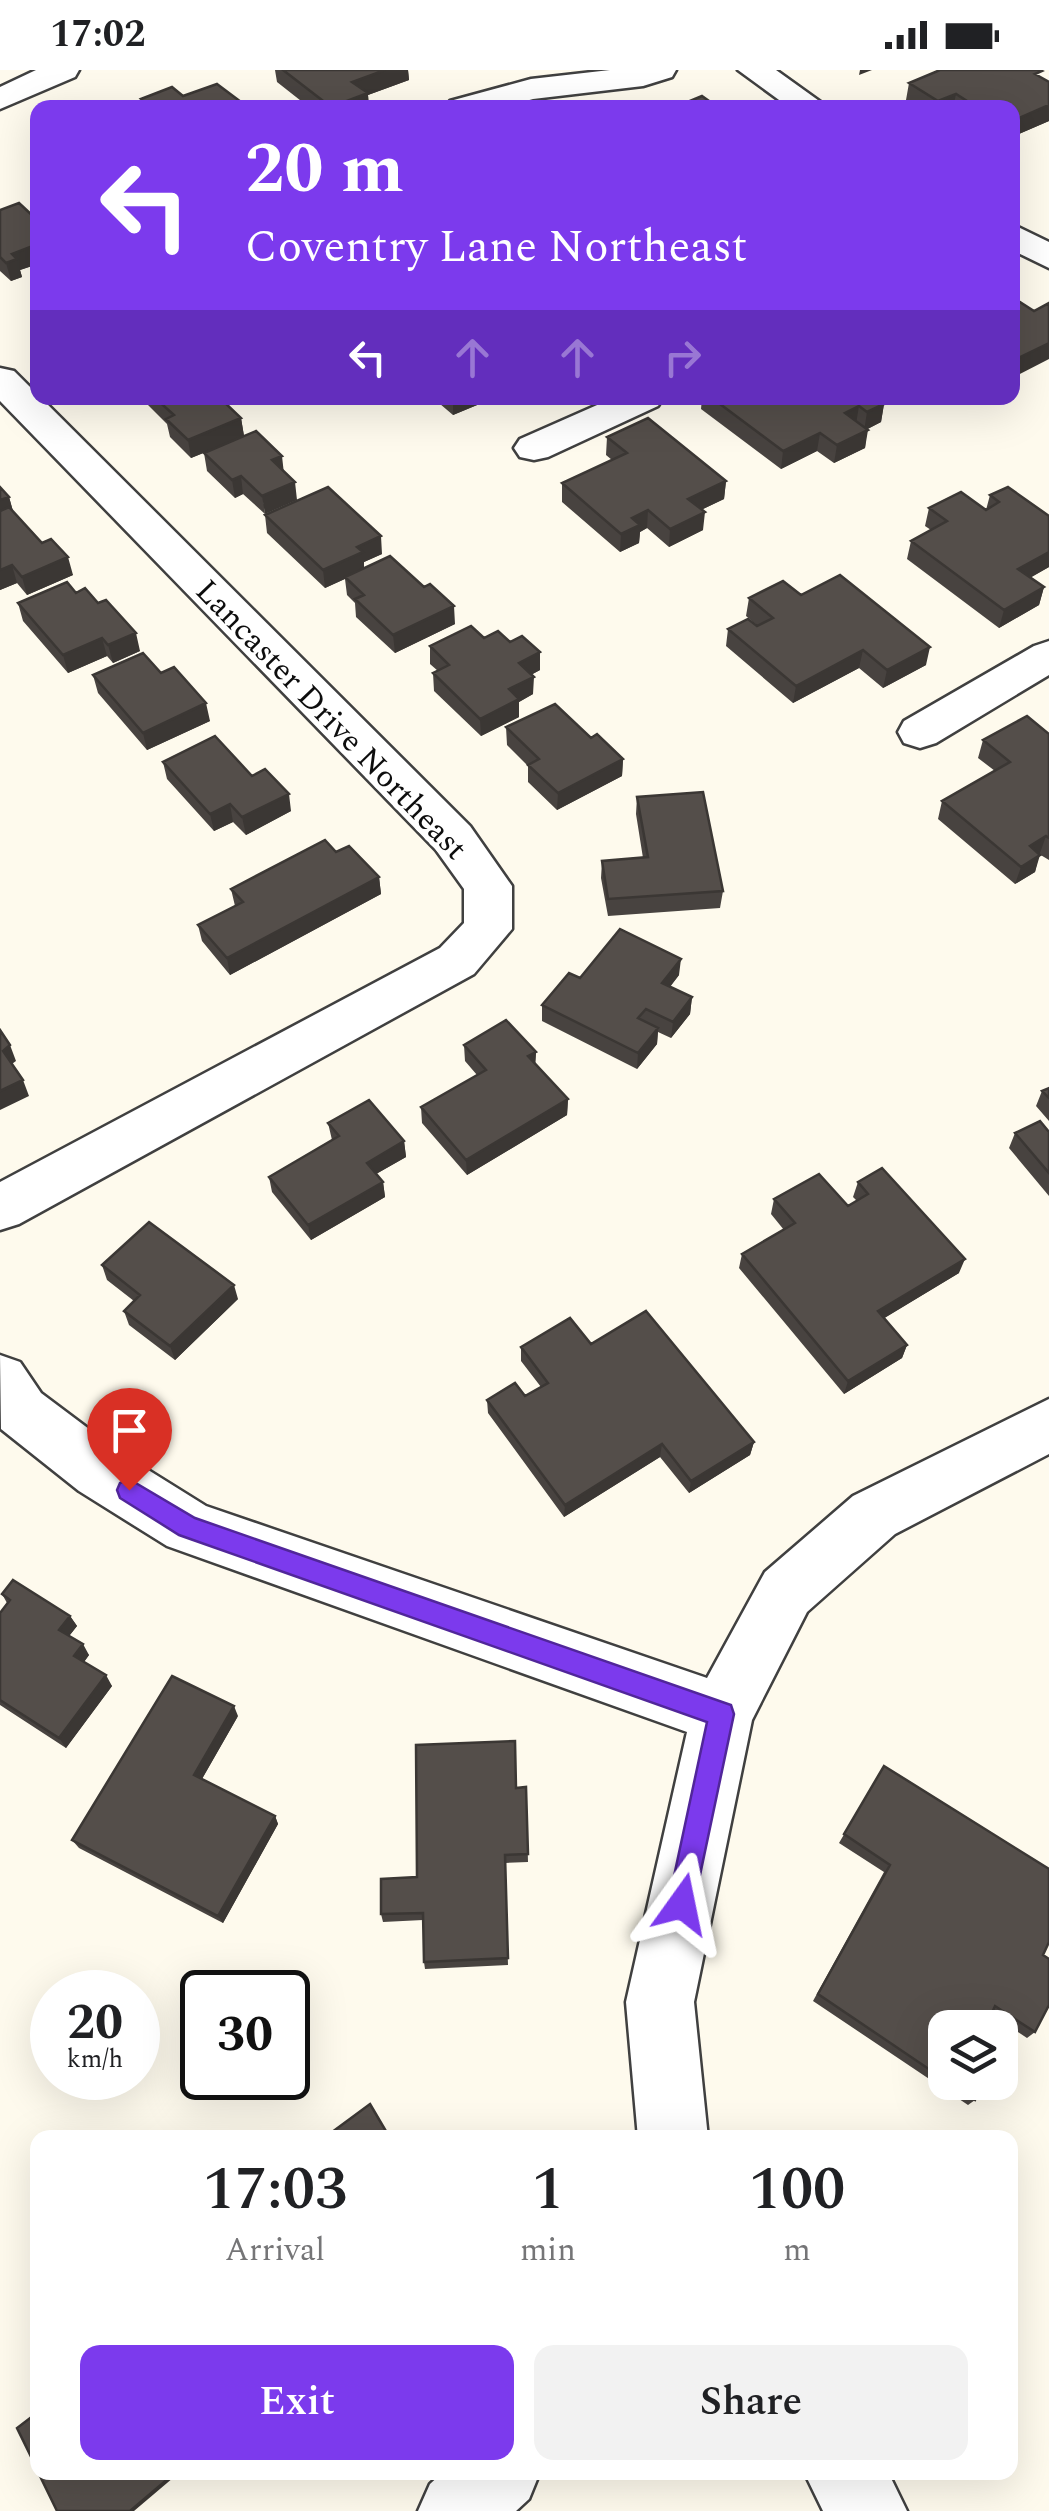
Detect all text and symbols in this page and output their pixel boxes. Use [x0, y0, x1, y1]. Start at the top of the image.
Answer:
text: 17:02 [50, 6, 145, 64]
text: 20 m [245, 117, 404, 223]
icon: left [80, 140, 210, 270]
text: Coventry Lane Northeast [245, 213, 747, 282]
icon: left [340, 330, 395, 385]
icon: ahead [445, 330, 500, 385]
icon: ahead [550, 330, 605, 385]
icon: right [655, 330, 710, 385]
street label: Lancaster Drive Northeast [183, 568, 479, 872]
pin [87, 1388, 172, 1491]
icon: arrive [102, 1403, 157, 1458]
position arrow [630, 1852, 734, 1956]
speed limit sign: 30 [180, 1970, 310, 2100]
text: 20 [67, 1985, 123, 2061]
map controls [928, 2010, 1018, 2100]
button: layers [928, 2010, 1018, 2100]
text: km/h [67, 2041, 123, 2079]
text: 17:03 [203, 2144, 347, 2236]
text: 1 [532, 2144, 564, 2236]
text: 100 [749, 2144, 845, 2236]
text: Arrival [225, 2226, 325, 2275]
text: min [520, 2226, 576, 2275]
text: m [783, 2226, 811, 2275]
button: Exit [80, 2345, 514, 2460]
button: Share [534, 2345, 968, 2460]

